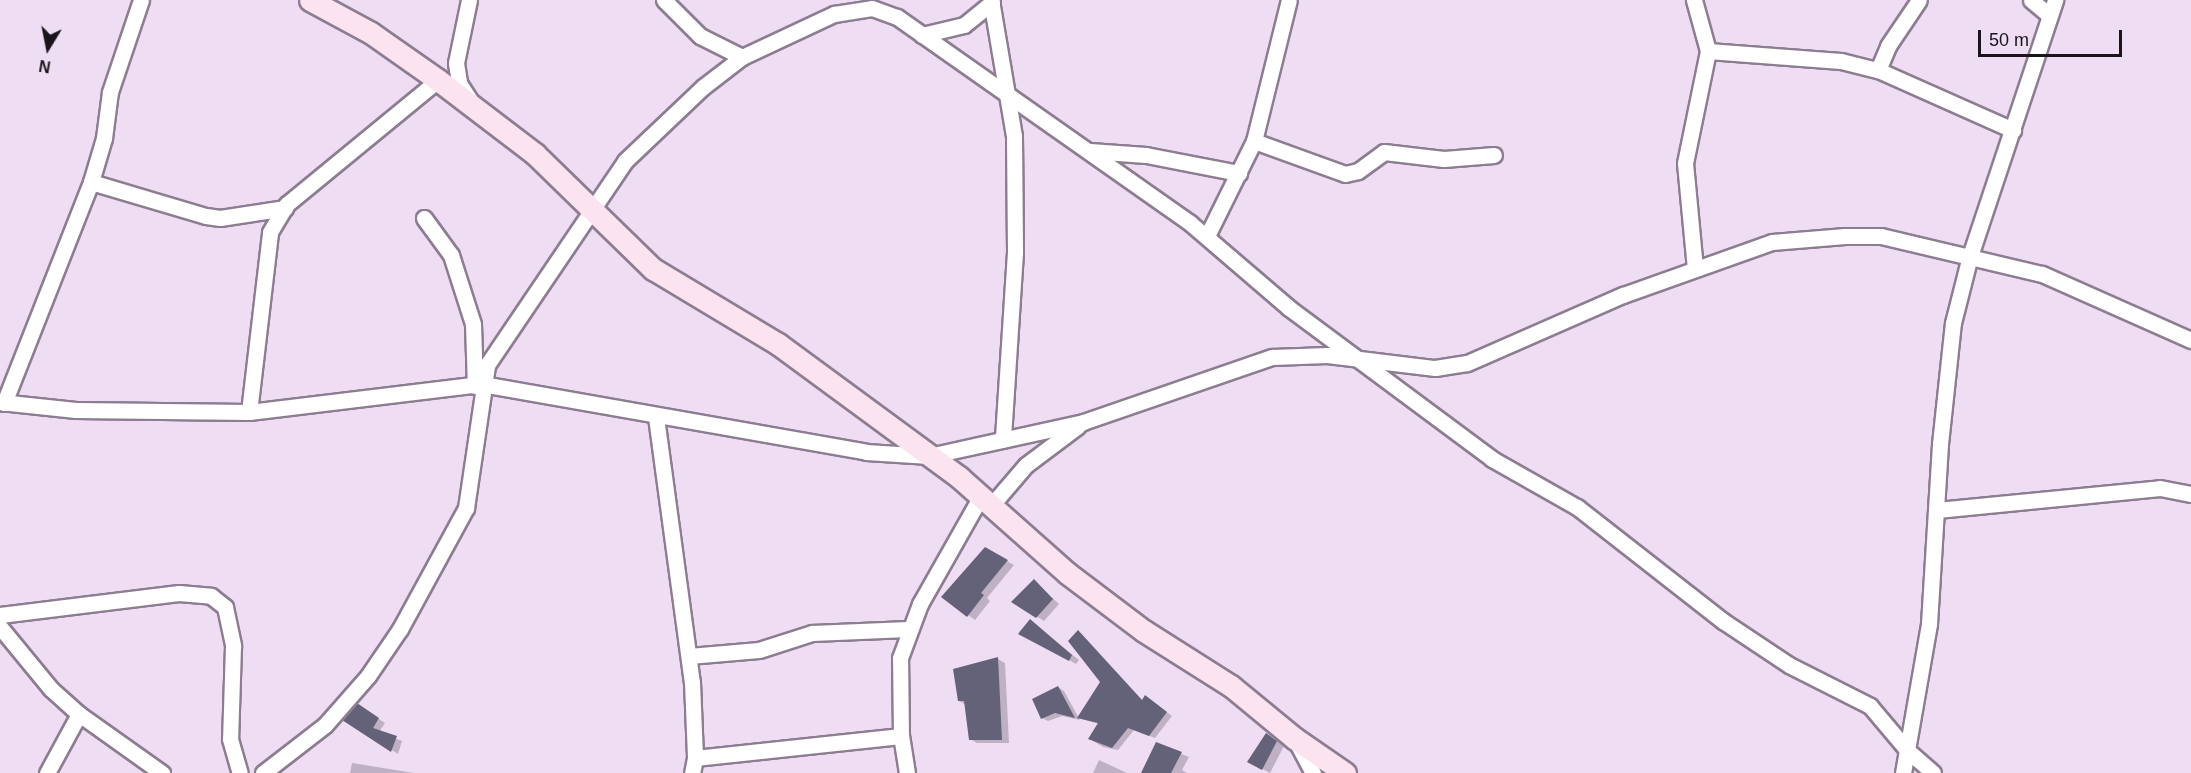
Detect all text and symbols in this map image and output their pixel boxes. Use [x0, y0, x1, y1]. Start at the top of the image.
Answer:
north arrow [18, 18, 78, 78]
scale bar [1981, 18, 2125, 56]
text: 50 m [1989, 30, 2029, 50]
text: N [38, 57, 52, 76]

